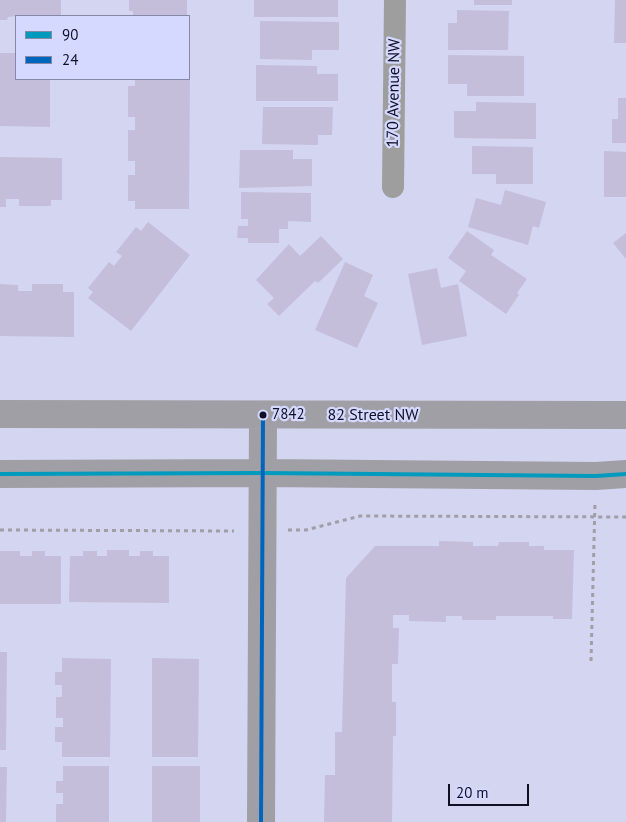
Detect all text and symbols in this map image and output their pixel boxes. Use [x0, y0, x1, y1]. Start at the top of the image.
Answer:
legend [15, 15, 190, 80]
text: 90 [62, 25, 78, 44]
street label: 170 Avenue NW [383, 38, 405, 148]
text: 24 [62, 50, 78, 69]
street label: 82 Street NW [328, 405, 418, 425]
place label: 7842 [272, 406, 305, 424]
marker: 7842 [258, 410, 268, 420]
scale bar [451, 774, 532, 806]
text: 20 m [456, 783, 489, 802]

